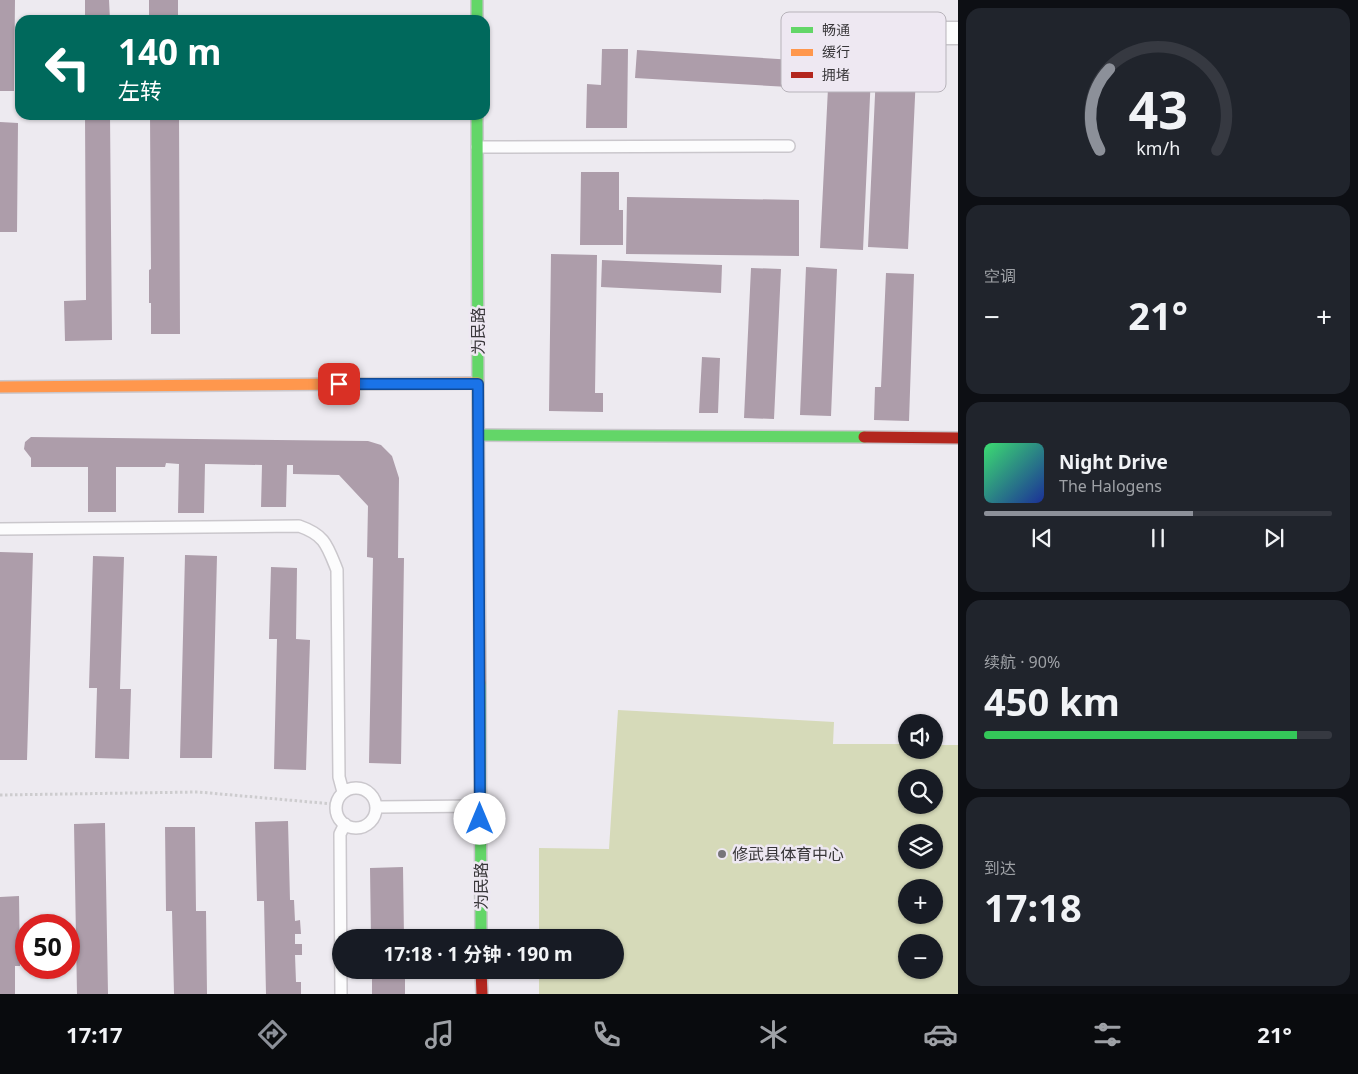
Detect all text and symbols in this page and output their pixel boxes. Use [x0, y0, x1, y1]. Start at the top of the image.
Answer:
legend [781, 12, 946, 92]
text: 畅通 [822, 20, 850, 39]
text: 140 m [118, 28, 221, 75]
icon: left [35, 35, 100, 100]
text: 缓行 [822, 42, 850, 61]
text: 拥堵 [822, 65, 850, 84]
text: 43 [1128, 73, 1188, 144]
text: 左转 [118, 75, 162, 105]
text: km/h [1136, 136, 1180, 160]
text: 空调 [984, 265, 1016, 287]
text: 21° [1128, 289, 1188, 341]
text: − [984, 297, 1000, 335]
text: + [1316, 297, 1332, 335]
street label: 为民路 [467, 307, 489, 355]
pin [318, 363, 360, 405]
icon: arrive [325, 370, 353, 398]
text: Night Drive [1059, 449, 1168, 475]
text: The Halogens [1059, 475, 1162, 497]
icon: previous [1028, 524, 1056, 552]
icon: pause [1144, 524, 1172, 552]
icon: next [1260, 524, 1288, 552]
text: 续航 · 90% [984, 651, 1060, 673]
text: 450 km [984, 675, 1120, 727]
map controls [898, 714, 943, 979]
button: sound [898, 714, 943, 759]
button: search [898, 769, 943, 814]
position arrow [453, 792, 505, 844]
button: layers [898, 824, 943, 869]
place label: 修武县体育中心 [732, 843, 844, 865]
marker: 修武县体育中心 [716, 848, 728, 860]
text: 到达 [984, 857, 1016, 879]
street label: 为民路 [470, 862, 492, 910]
button: + [898, 879, 943, 924]
text: 17:18 [984, 881, 1082, 933]
speed limit sign: 50 [15, 914, 80, 979]
button: − [898, 934, 943, 979]
text: 17:18 · 1 分钟 · 190 m [383, 941, 573, 967]
icon: directions [255, 1017, 290, 1052]
icon: music [422, 1017, 457, 1052]
icon: phone [589, 1017, 624, 1052]
icon: climate [756, 1017, 791, 1052]
icon: car [923, 1017, 958, 1052]
icon: filters [1090, 1017, 1125, 1052]
text: 17:17 [66, 1019, 123, 1049]
text: 21° [1257, 1019, 1292, 1049]

